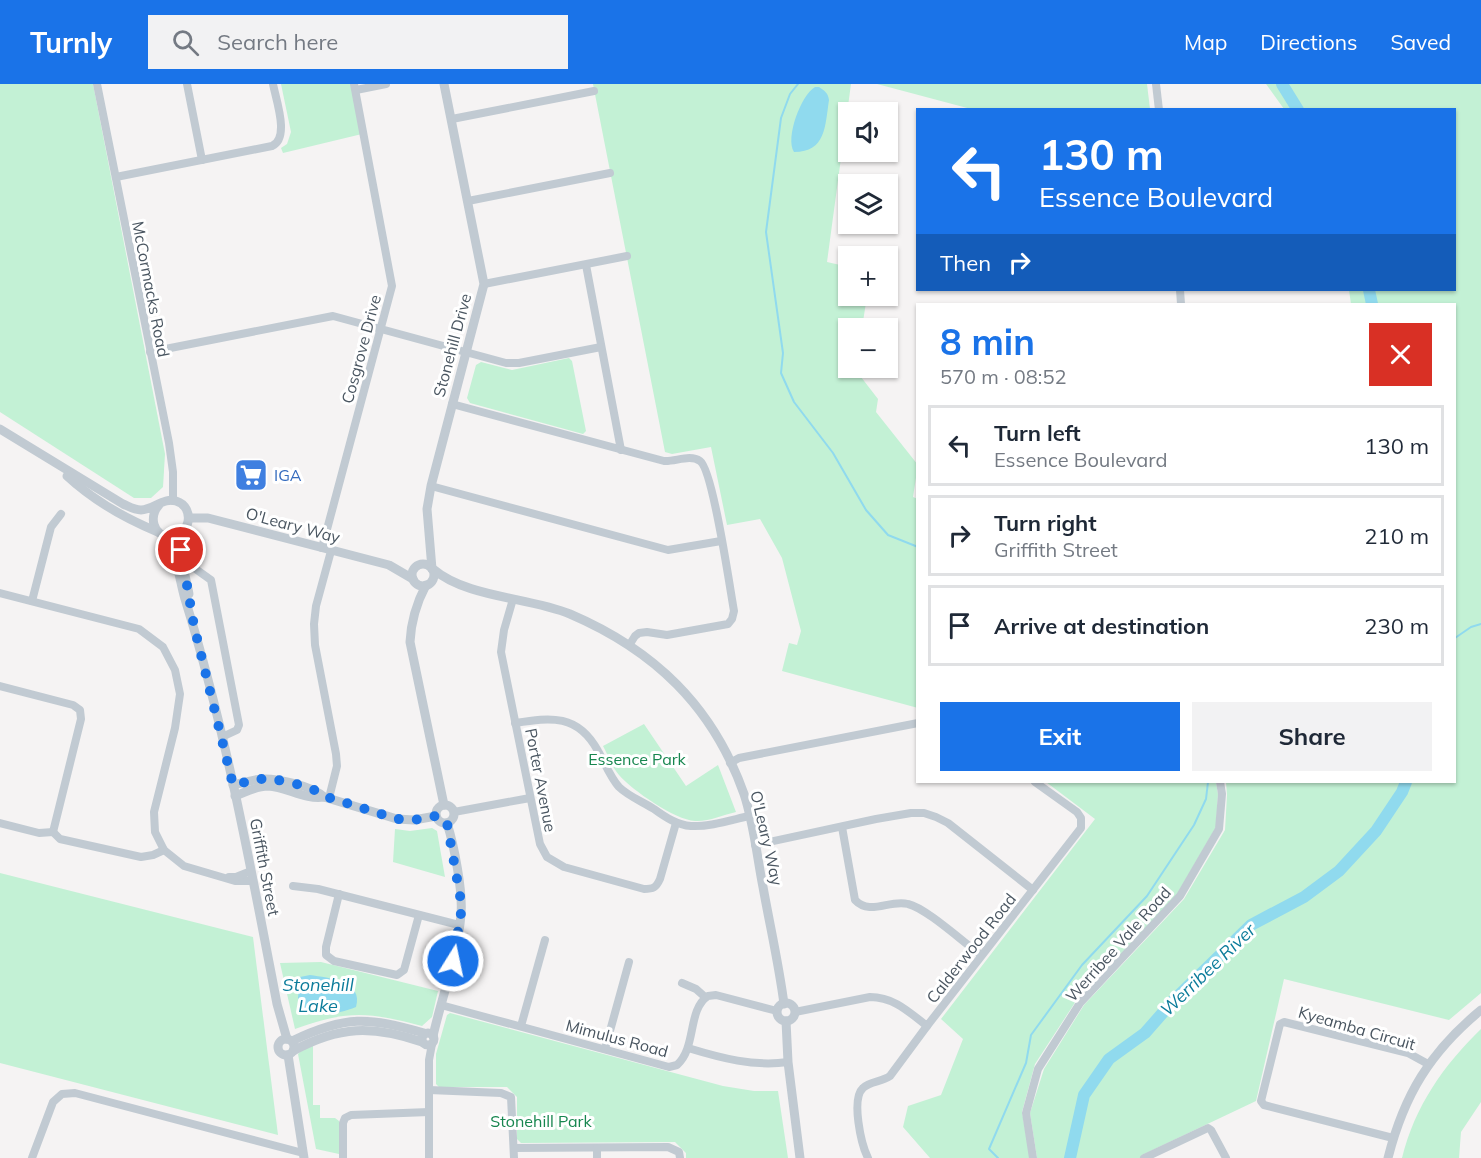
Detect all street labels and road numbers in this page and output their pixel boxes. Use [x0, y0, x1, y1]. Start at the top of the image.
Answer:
street label: McCormacks Road [128, 219, 174, 359]
street label: Stonehill Drive [429, 291, 475, 399]
street label: Cosgrove Drive [337, 292, 385, 406]
street label: O'Leary Way [244, 503, 343, 547]
street label: Porter Avenue [521, 726, 561, 834]
street label: O'Leary Way [746, 789, 788, 888]
street label: Griffith Street [246, 816, 284, 918]
street label: Werribee Vale Road [1061, 882, 1175, 1006]
street label: Calderwood Road [922, 889, 1020, 1007]
street label: Kyeamba Circuit [1296, 1002, 1418, 1054]
street label: Mimulus Road [564, 1015, 670, 1061]

